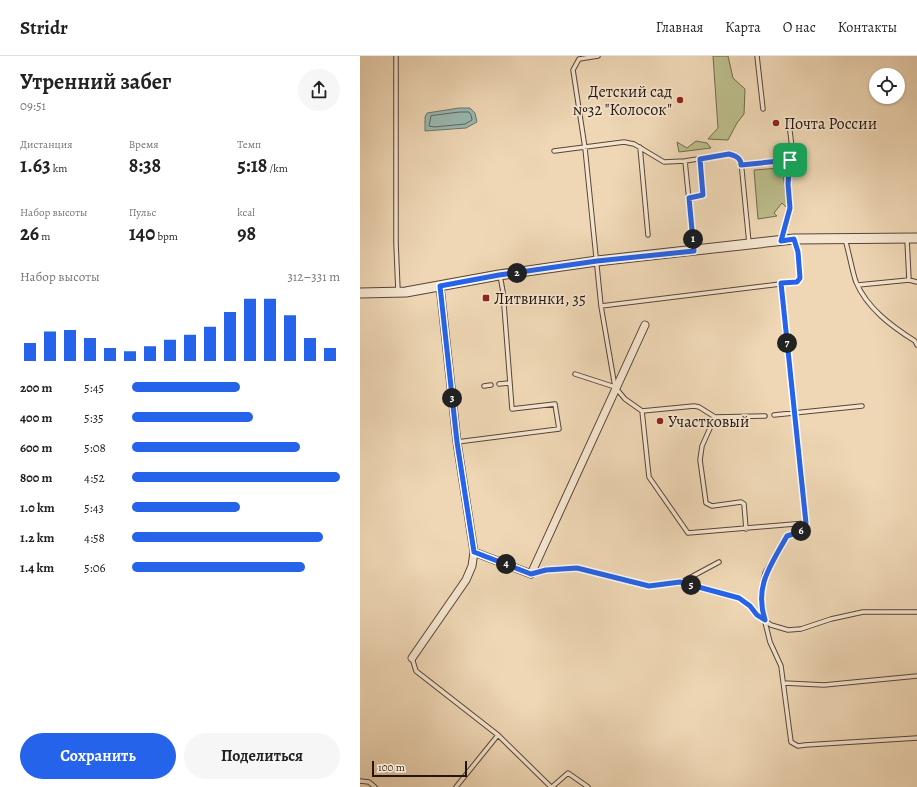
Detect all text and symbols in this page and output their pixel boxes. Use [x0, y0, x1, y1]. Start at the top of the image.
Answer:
text: Stridr [20, 15, 68, 41]
text: Главная [656, 18, 703, 37]
text: Карта [725, 18, 761, 37]
text: О нас [783, 18, 816, 37]
text: Контакты [838, 18, 897, 37]
text: Утренний забег [20, 67, 171, 97]
map controls [869, 68, 905, 104]
button: locate [869, 68, 905, 104]
button: share [298, 69, 340, 111]
place label: Детский сад №32 "Колосок" [573, 81, 672, 121]
marker: Детский сад №32 "Колосок" [675, 95, 685, 105]
text: 09:51 [20, 97, 46, 114]
place label: Почта России [784, 113, 877, 135]
marker: Почта России [771, 118, 781, 128]
text: Дистанция [20, 137, 72, 152]
text: Время [129, 137, 159, 152]
text: Темп [237, 137, 261, 152]
pin [773, 143, 807, 177]
icon: arrive [779, 149, 801, 171]
text: 1.63 [20, 152, 51, 179]
text: 8:38 [129, 152, 161, 179]
text: 5:18 [237, 152, 267, 179]
text: km [51, 161, 67, 176]
text: /km [267, 161, 288, 176]
text: Набор высоты [20, 205, 87, 220]
text: Пульс [129, 205, 156, 220]
text: kcal [237, 205, 255, 220]
text: 26 [20, 220, 39, 247]
text: 140 [129, 220, 155, 247]
text: 98 [237, 220, 256, 247]
text: m [39, 229, 50, 244]
text: bpm [155, 229, 178, 244]
pin: 1 [683, 229, 703, 249]
text: 1 [691, 231, 695, 246]
pin: 2 [507, 263, 527, 283]
text: 2 [514, 265, 520, 280]
text: Набор высоты [20, 268, 100, 285]
text: 312–331 m [287, 268, 340, 285]
place label: Литвинки, 35 [494, 288, 586, 310]
marker: Литвинки, 35 [481, 293, 491, 303]
pin: 7 [777, 333, 797, 353]
text: 7 [785, 335, 789, 350]
text: 200 m [20, 379, 53, 396]
text: 5:45 [84, 379, 104, 396]
pin: 3 [442, 388, 462, 408]
text: 3 [450, 390, 454, 405]
text: 400 m [20, 409, 52, 426]
text: 5:35 [84, 409, 104, 426]
place label: Участковый [668, 411, 749, 433]
marker: Участковый [655, 416, 665, 426]
text: 600 m [20, 439, 52, 456]
text: 5:08 [84, 439, 106, 456]
text: 800 m [20, 469, 52, 486]
text: 4:52 [84, 469, 105, 486]
text: 1.0 km [20, 499, 55, 516]
text: 5:43 [84, 499, 104, 516]
pin: 6 [791, 521, 811, 541]
text: 6 [798, 523, 804, 538]
text: 1.2 km [20, 529, 54, 546]
text: 4:58 [84, 529, 105, 546]
pin: 4 [496, 554, 516, 574]
text: 4 [503, 556, 509, 571]
text: 1.4 km [20, 559, 54, 576]
text: 5:06 [84, 559, 106, 576]
pin: 5 [681, 575, 701, 595]
text: 5 [689, 577, 693, 592]
button: Сохранить [20, 733, 176, 779]
button: Поделиться [184, 733, 340, 779]
scale bar [372, 759, 467, 778]
text: 100 m [378, 760, 405, 775]

